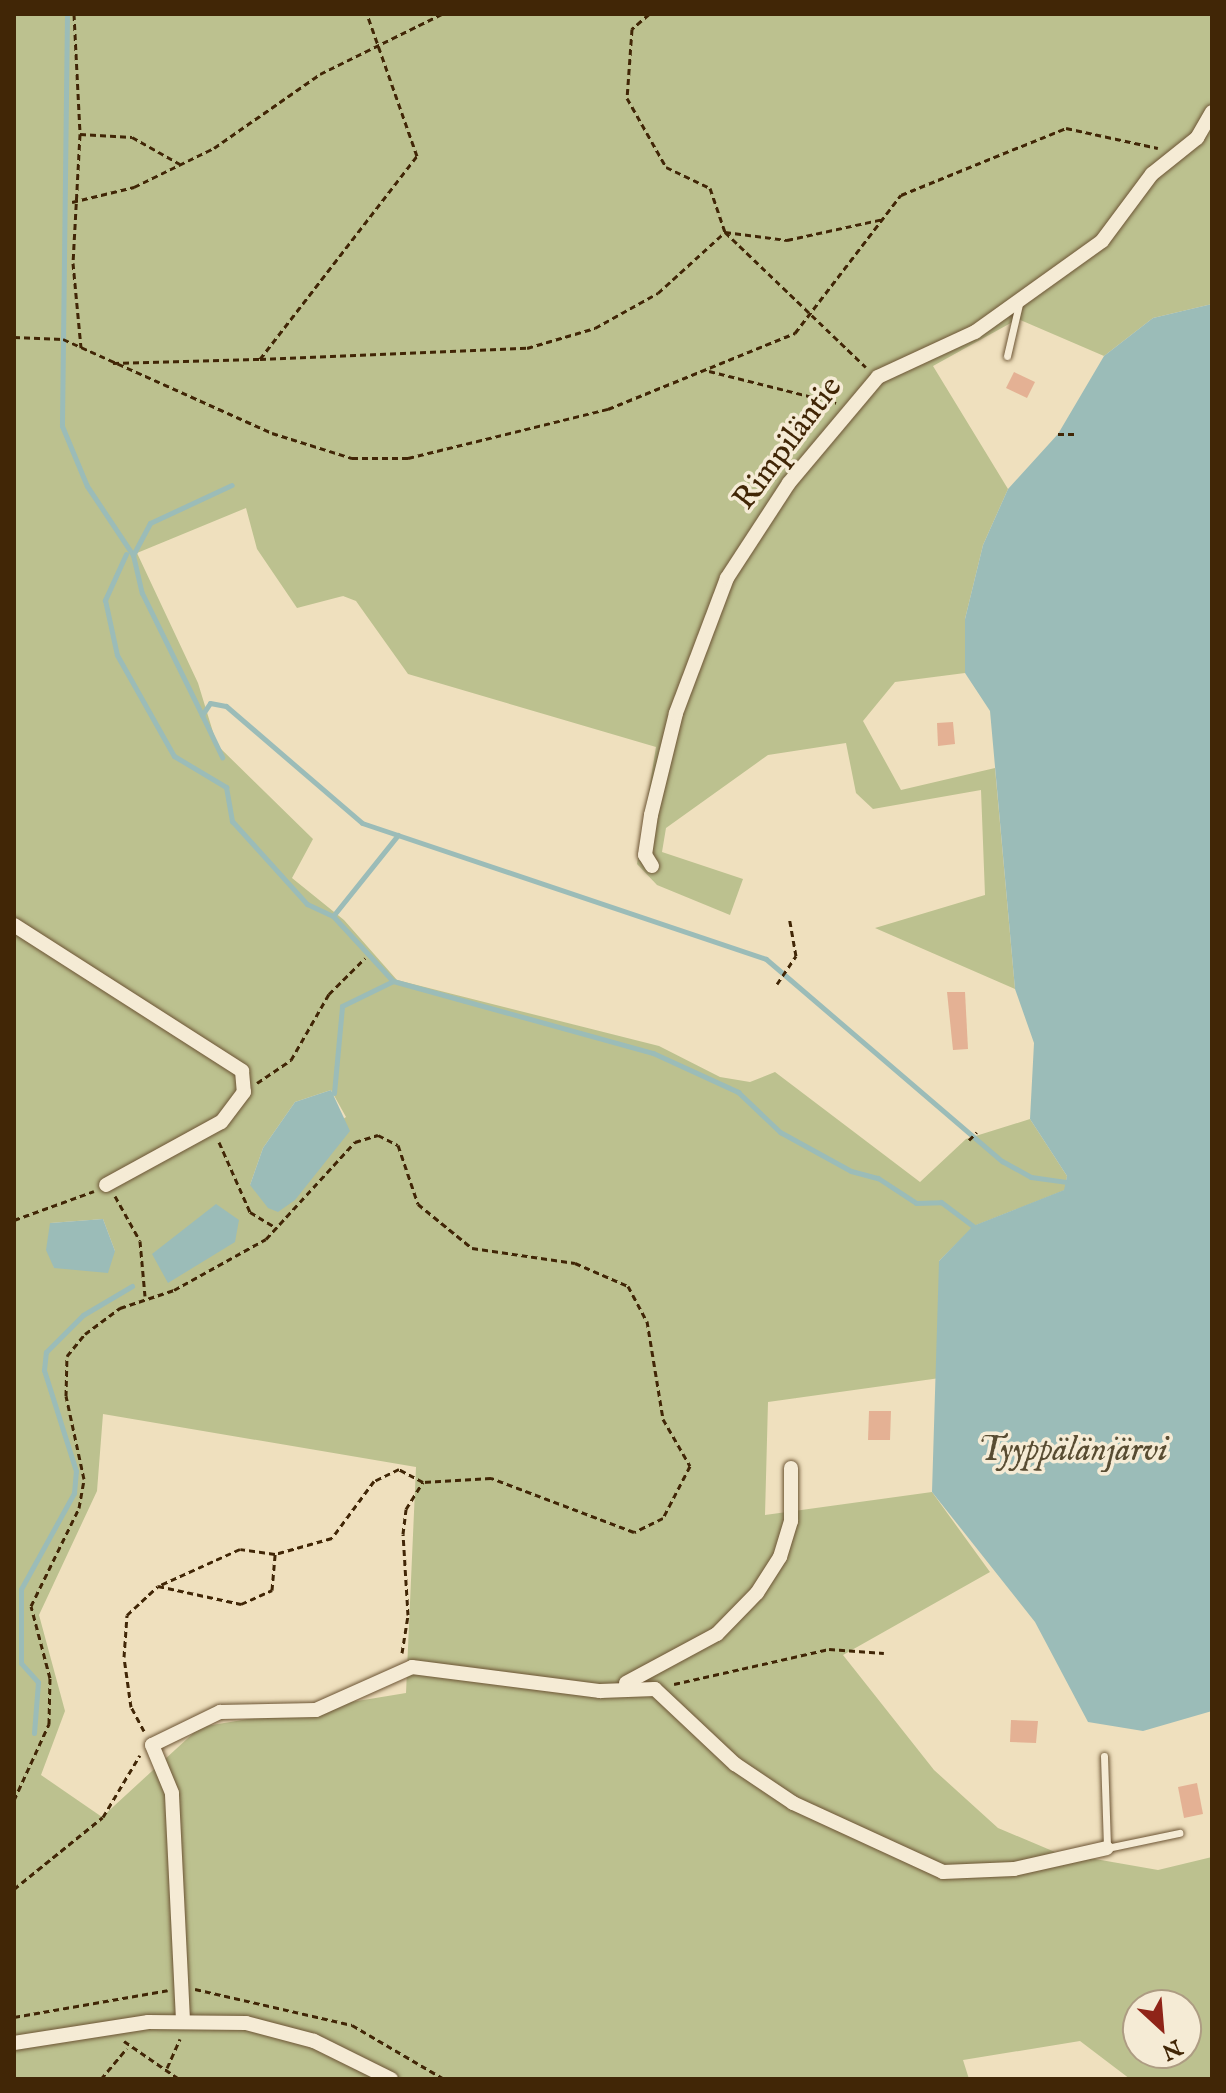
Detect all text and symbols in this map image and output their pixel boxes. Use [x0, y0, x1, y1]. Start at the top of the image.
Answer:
street label: Rimpiläntie [726, 370, 852, 518]
water label: Tyyppälänjärvi [978, 1431, 1168, 1471]
north arrow [1122, 1989, 1202, 2069]
text: N [1157, 2032, 1186, 2066]

